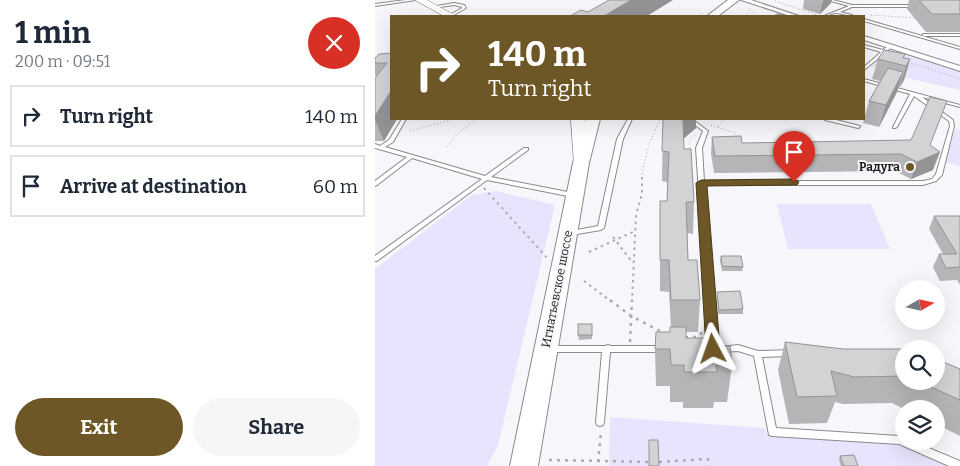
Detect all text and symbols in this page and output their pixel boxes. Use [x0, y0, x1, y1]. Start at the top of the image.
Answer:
text: 1 min [15, 15, 91, 51]
button: close [308, 17, 360, 69]
text: 140 m [488, 33, 586, 75]
icon: right [405, 35, 470, 100]
text: 200 m · 09:51 [15, 52, 110, 71]
text: Turn right [488, 75, 591, 102]
icon: right [17, 102, 45, 130]
text: Turn right [60, 105, 153, 128]
text: 140 m [305, 105, 358, 128]
pin [773, 131, 815, 182]
icon: arrive [780, 138, 808, 166]
place label: Радуга [859, 160, 900, 174]
marker: Радуга [904, 161, 916, 173]
icon: arrive [17, 172, 45, 200]
text: Arrive at destination [60, 175, 247, 198]
text: 60 m [313, 175, 358, 198]
street label: Игнатьевское шоссе [539, 229, 575, 349]
north arrow [895, 280, 945, 330]
map controls [895, 280, 945, 450]
position arrow [686, 322, 738, 374]
button: search [895, 340, 945, 390]
button: Exit [15, 398, 183, 456]
button: Share [193, 398, 360, 456]
button: layers [895, 400, 945, 450]

